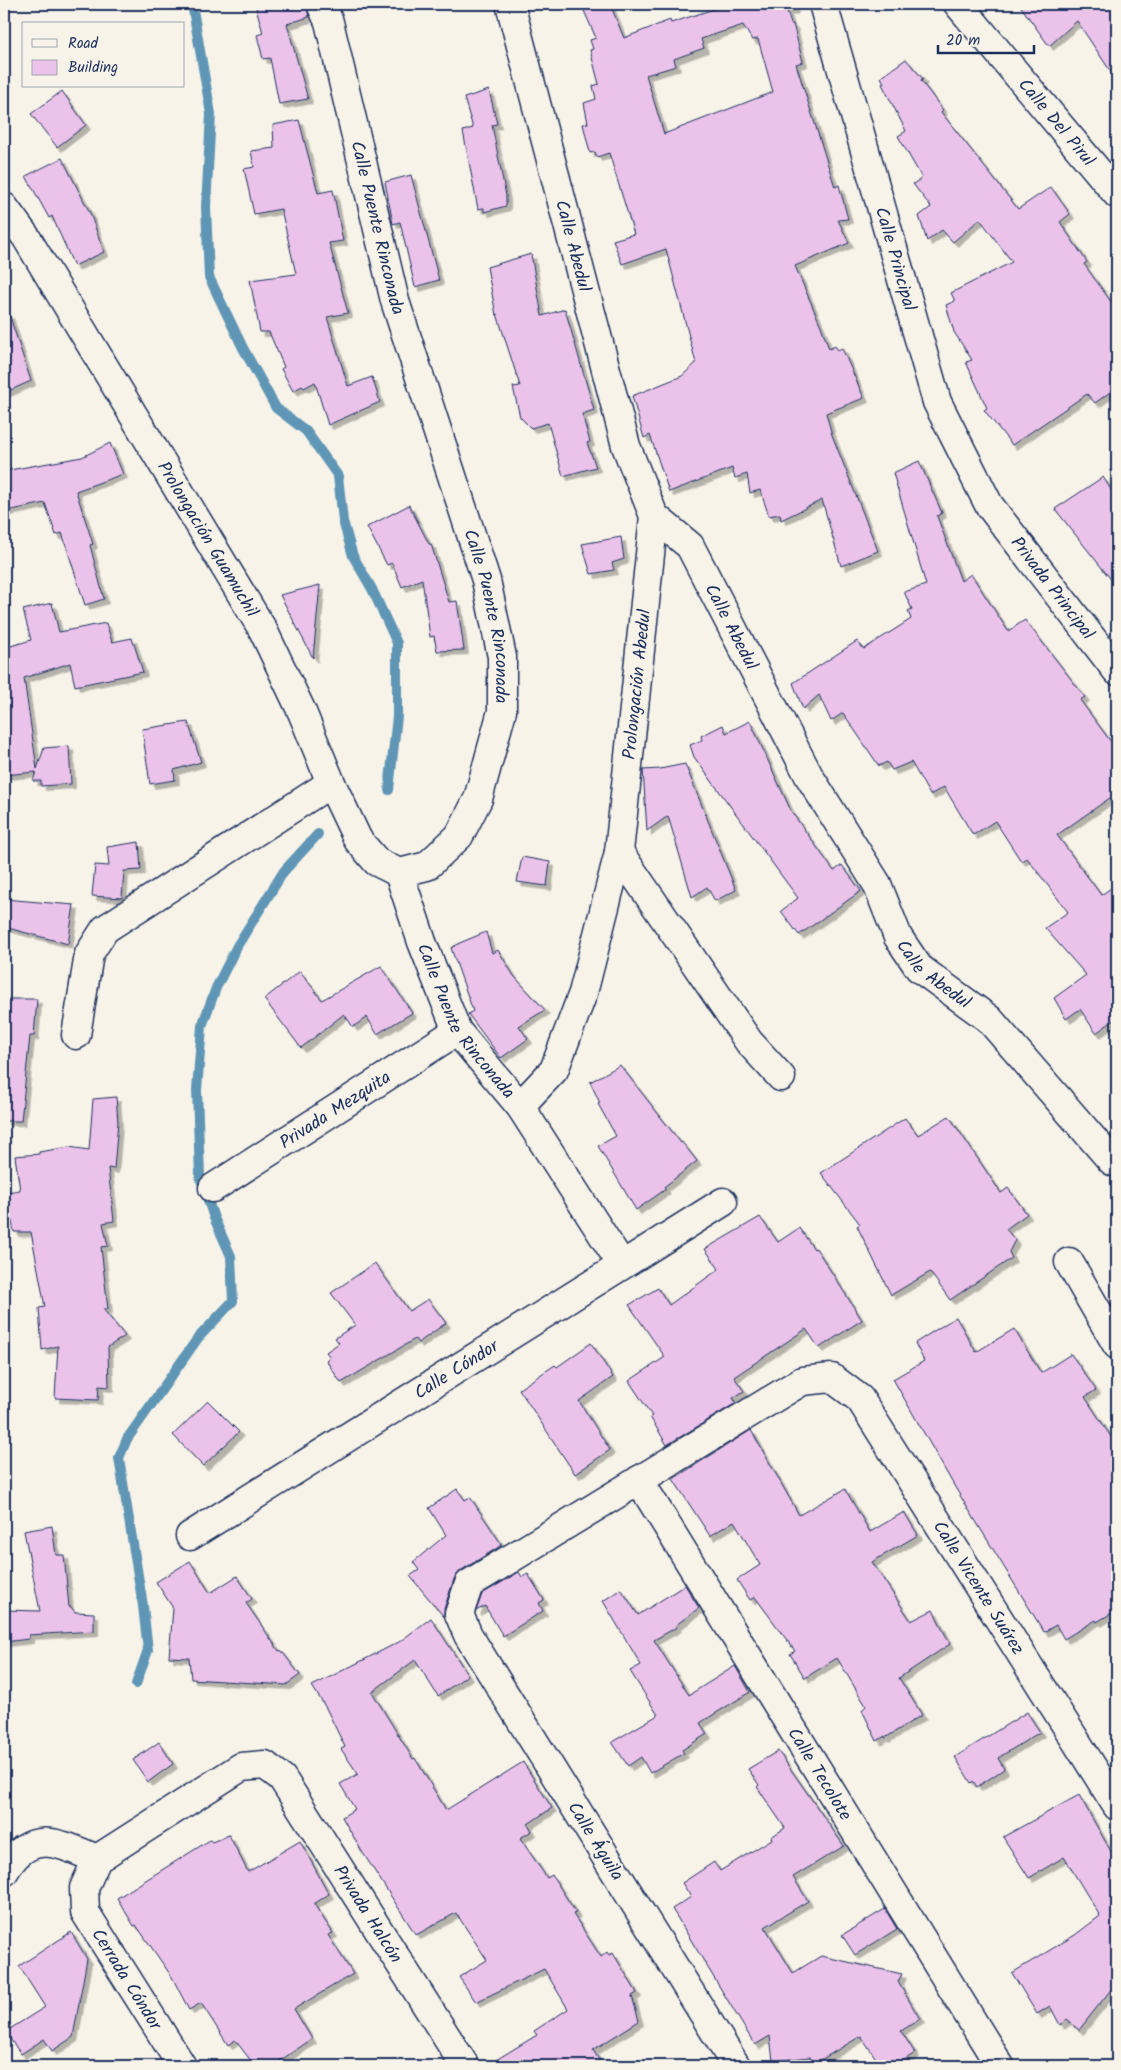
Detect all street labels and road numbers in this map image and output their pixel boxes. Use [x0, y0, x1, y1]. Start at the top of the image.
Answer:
street label: Calle Del Pirul [1010, 72, 1102, 174]
street label: Calle Puente Rinconada [342, 138, 412, 319]
street label: Calle Abedul [546, 197, 598, 296]
street label: Calle Principal [866, 204, 923, 315]
street label: Prolongación Guamuchil [149, 456, 266, 624]
street label: Calle Puente Rinconada [454, 526, 515, 703]
street label: Privada Principal [1002, 531, 1101, 647]
street label: Calle Abedul [696, 579, 765, 676]
street label: Prolongación Abedul [616, 607, 660, 761]
street label: Calle Abedul [888, 934, 977, 1018]
street label: Calle Puente Rinconada [408, 939, 521, 1106]
street label: Privada Mezquita [274, 1064, 397, 1158]
street label: Calle Cóndor [409, 1332, 506, 1408]
street label: Calle Vicente Suárez [924, 1515, 1031, 1661]
street label: Calle Tecolote [779, 1722, 859, 1827]
street label: Calle Águila [559, 1797, 631, 1887]
street label: Privada Halcón [325, 1860, 409, 1969]
street label: Cerrada Cóndor [83, 1923, 169, 2037]

